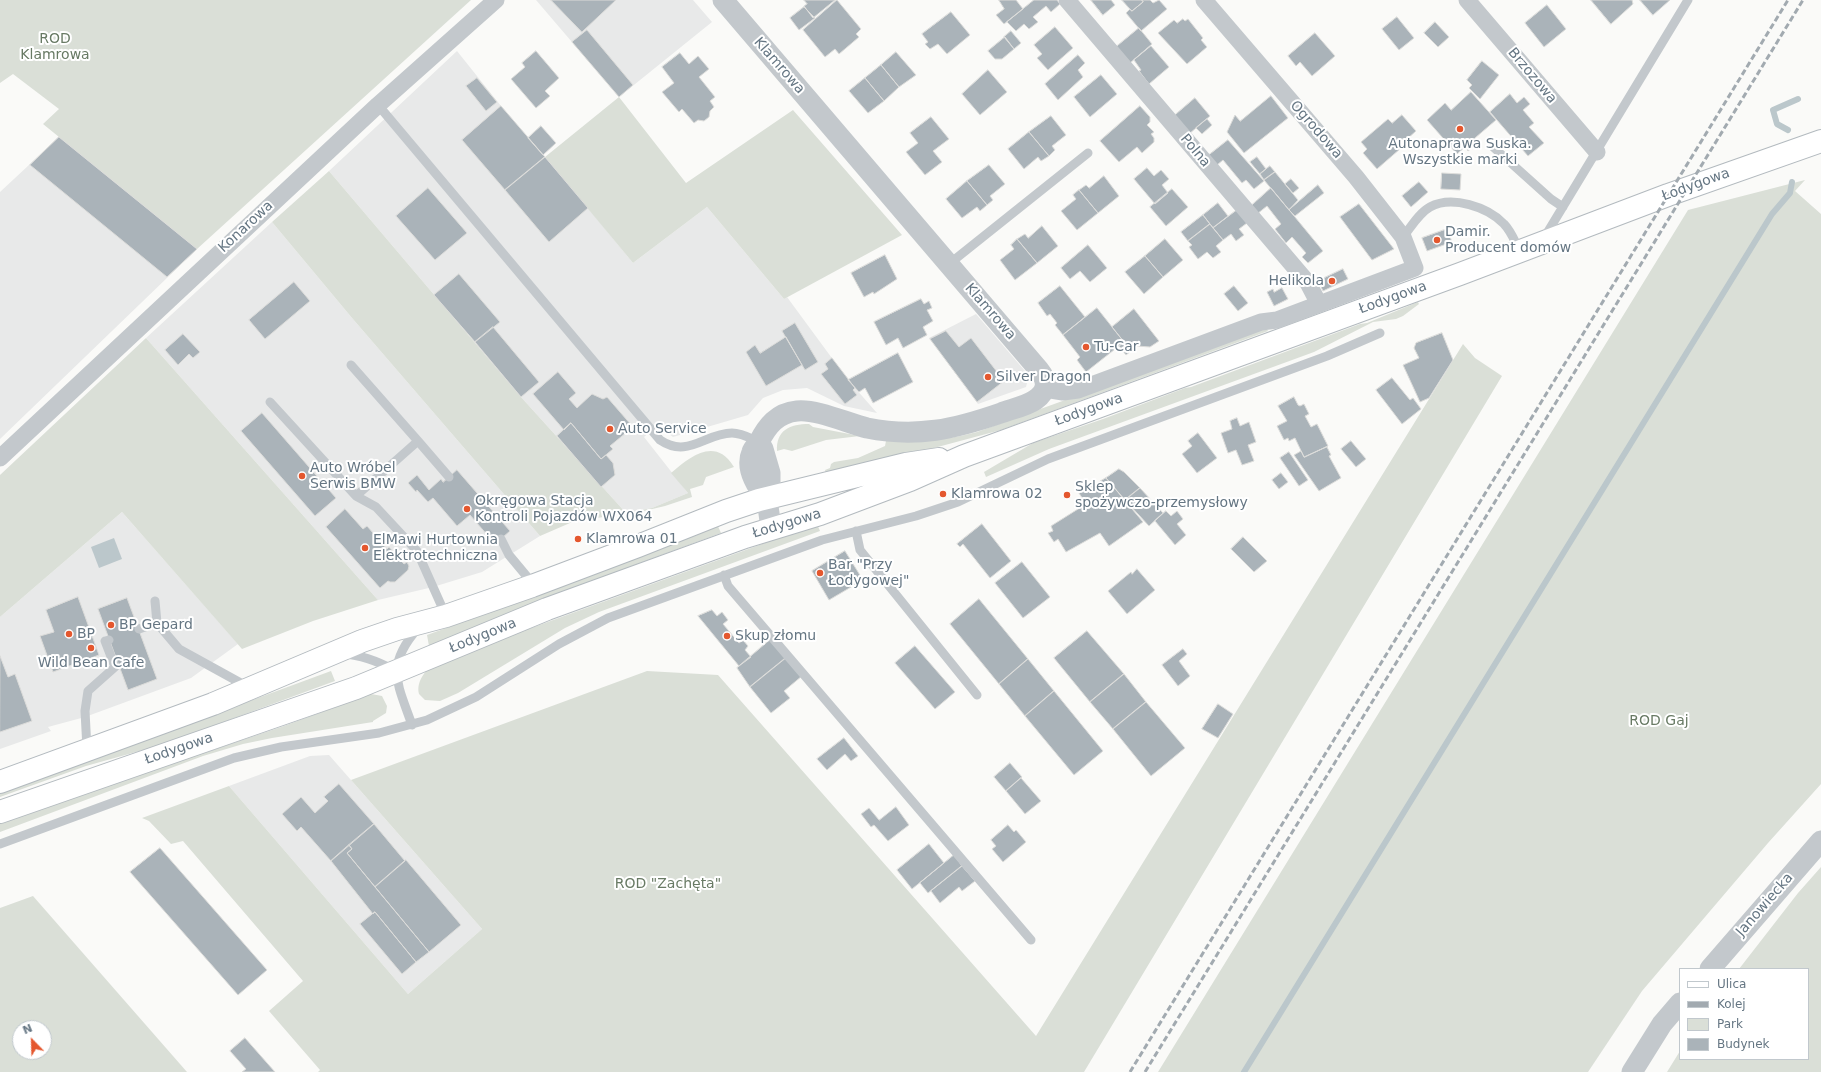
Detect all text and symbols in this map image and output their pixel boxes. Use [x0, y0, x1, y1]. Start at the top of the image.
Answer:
park label: ROD Klamrowa [20, 31, 90, 64]
street label: Klamrowa [750, 34, 808, 98]
street label: Brzozowa [1504, 45, 1560, 107]
street label: Ogrodowa [1286, 98, 1346, 162]
marker: Autonaprawa Suska. Wszystkie marki [1455, 124, 1465, 134]
street label: Polna [1176, 131, 1214, 171]
place label: Autonaprawa Suska. Wszystkie marki [1388, 136, 1532, 168]
street label: Łodygowa [1660, 165, 1732, 205]
street label: Konarowa [215, 197, 277, 257]
place label: Damir. Producent domów [1445, 224, 1571, 256]
marker: Damir. Producent domów [1432, 235, 1442, 245]
place label: Helikola [1268, 273, 1324, 289]
marker: Helikola [1327, 276, 1337, 286]
street label: Łodygowa [1357, 278, 1429, 318]
street label: Klamrowa [961, 280, 1019, 344]
place label: Tu-Car [1094, 339, 1138, 355]
marker: Tu-Car [1081, 342, 1091, 352]
place label: Silver Dragon [996, 369, 1091, 385]
marker: Silver Dragon [983, 372, 993, 382]
street label: Łodygowa [1053, 390, 1125, 430]
place label: Auto Service [618, 421, 707, 437]
marker: Auto Service [605, 424, 615, 434]
place label: Auto Wróbel Serwis BMW [310, 460, 396, 492]
marker: Auto Wróbel Serwis BMW [297, 471, 307, 481]
place label: Sklep spożywczo-przemysłowy [1075, 479, 1248, 512]
place label: Klamrowa 02 [951, 486, 1043, 502]
marker: Klamrowa 02 [938, 489, 948, 499]
marker: Sklep spożywczo-przemysłowy [1062, 490, 1072, 500]
place label: Okręgowa Stacja Kontroli Pojazdów WX064 [475, 493, 652, 526]
marker: Okręgowa Stacja Kontroli Pojazdów WX064 [462, 504, 472, 514]
street label: Łodygowa [751, 506, 823, 542]
place label: Klamrowa 01 [586, 531, 678, 547]
place label: ElMawi Hurtownia Elektrotechniczna [373, 532, 498, 564]
marker: Klamrowa 01 [573, 534, 583, 544]
marker: ElMawi Hurtownia Elektrotechniczna [360, 543, 370, 553]
place label: Bar "Przy Łodygowej" [828, 557, 909, 590]
marker: Bar "Przy Łodygowej" [815, 568, 825, 578]
street label: Łodygowa [447, 615, 519, 657]
place label: BP Gepard [119, 617, 193, 633]
marker: BP Gepard [106, 620, 116, 630]
place label: BP [77, 626, 95, 642]
place label: Skup złomu [735, 628, 816, 644]
marker: BP [64, 629, 74, 639]
marker: Skup złomu [722, 631, 732, 641]
marker: Wild Bean Cafe [86, 643, 96, 653]
place label: Wild Bean Cafe [38, 655, 144, 671]
park label: ROD Gaj [1629, 713, 1689, 729]
street label: Łodygowa [143, 729, 215, 769]
street label: Janowiecka [1733, 870, 1797, 940]
park label: ROD "Zachęta" [615, 876, 721, 892]
legend [1679, 968, 1809, 1060]
text: Ulica [1717, 977, 1746, 991]
text: Kolej [1717, 997, 1746, 1011]
text: Park [1717, 1017, 1743, 1031]
north arrow [12, 1020, 52, 1060]
text: N [21, 1022, 34, 1037]
text: Budynek [1717, 1037, 1770, 1051]

